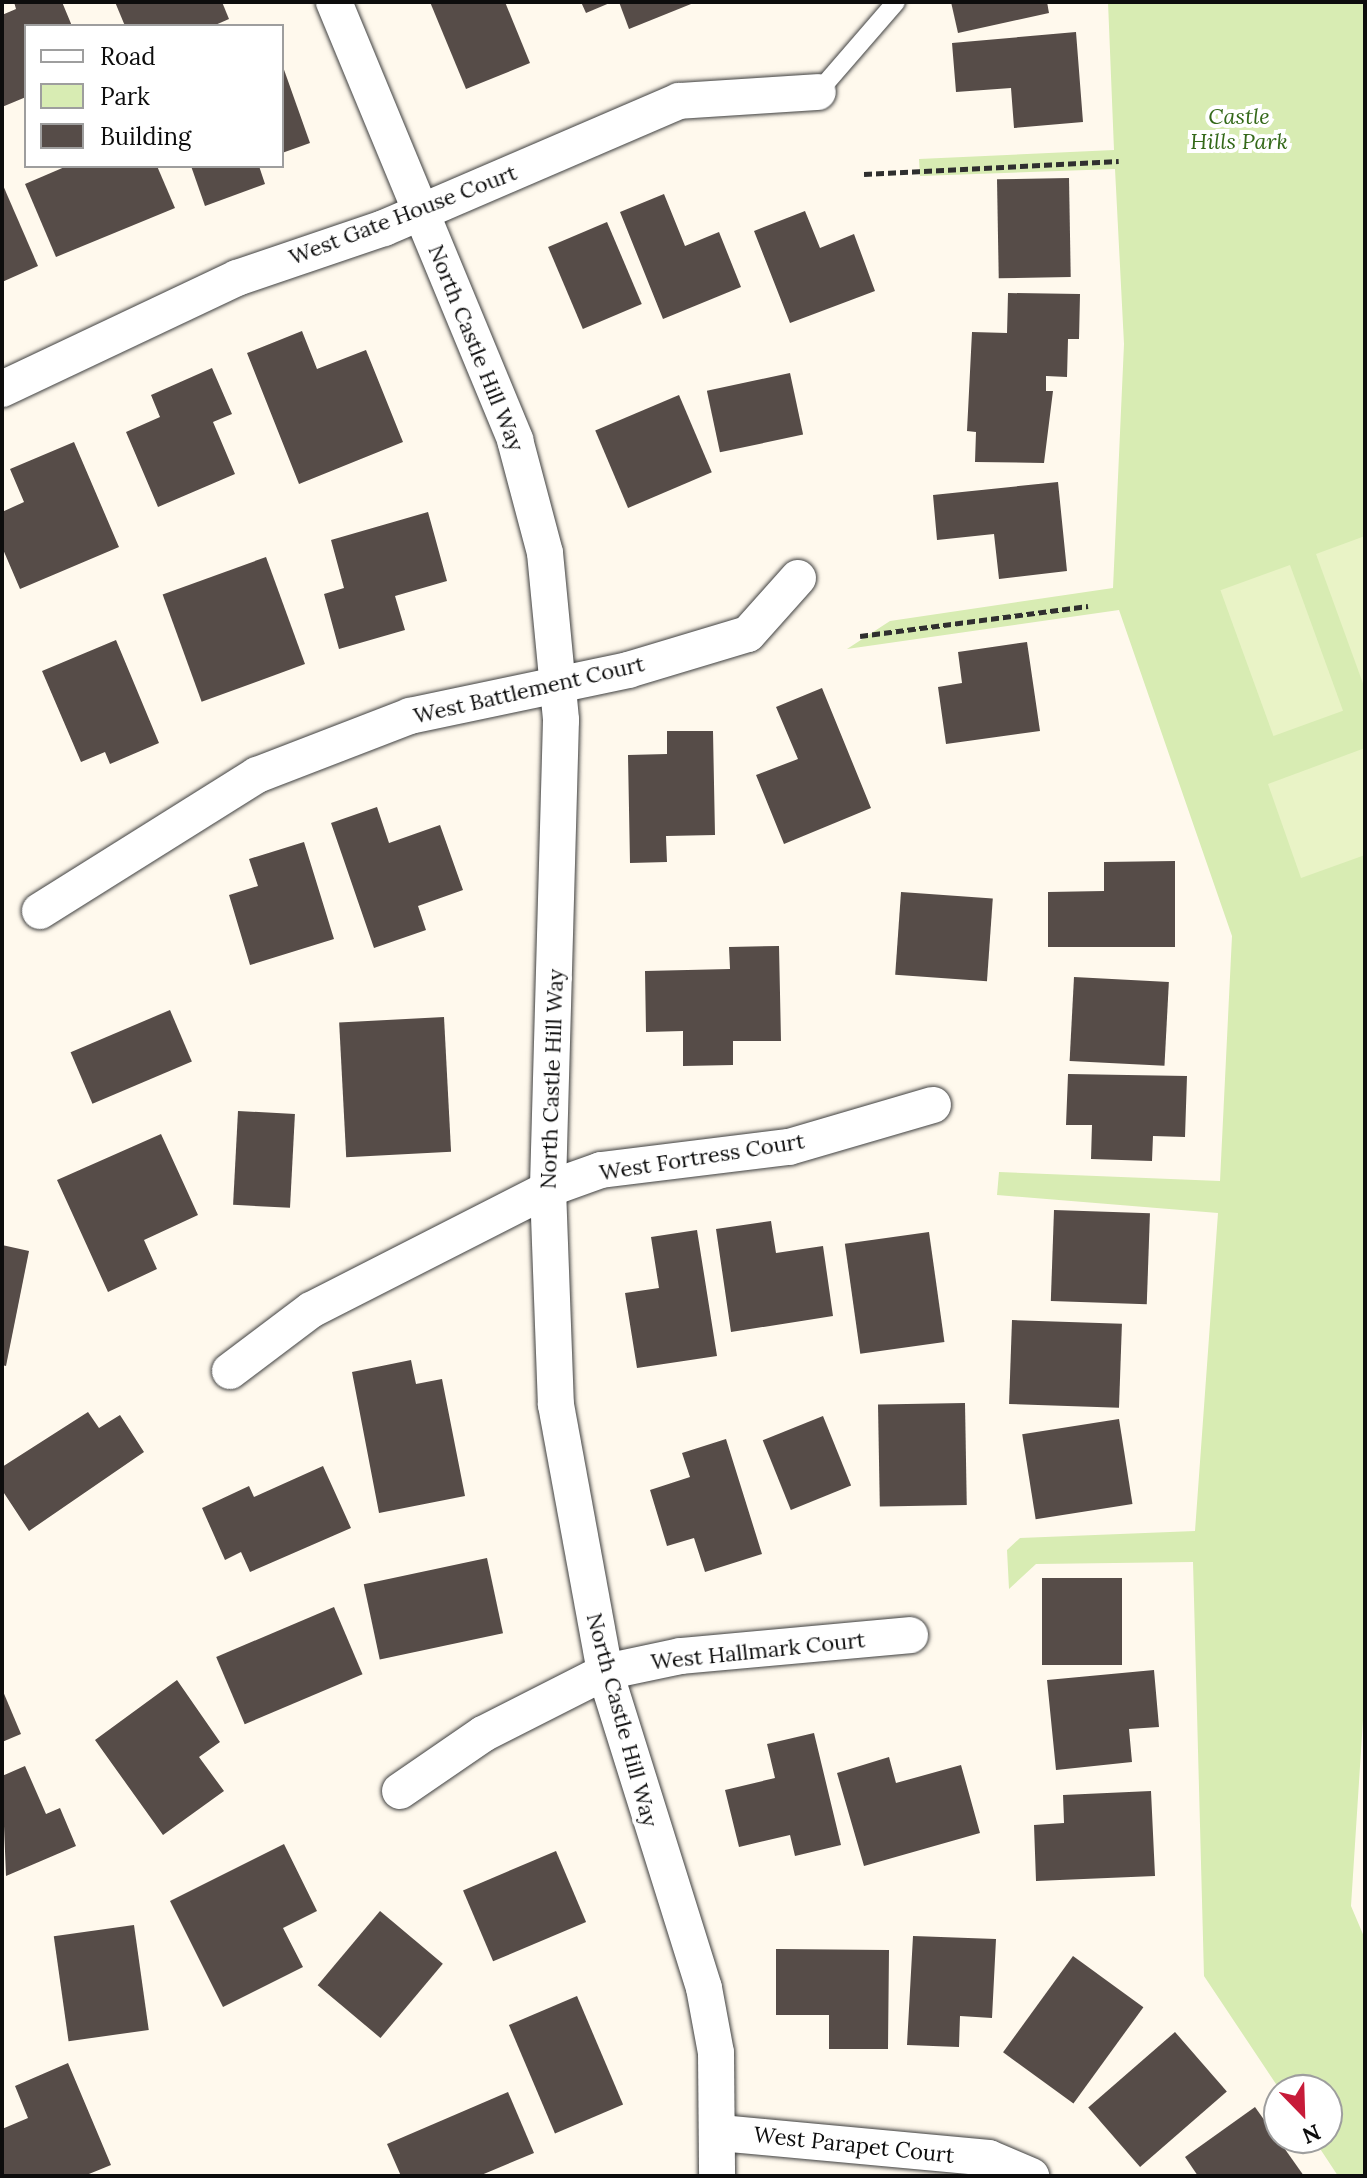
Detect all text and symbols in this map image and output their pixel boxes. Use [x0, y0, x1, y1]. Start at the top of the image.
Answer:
legend [24, 24, 284, 168]
text: Road [100, 41, 156, 72]
text: Park [100, 81, 150, 112]
park label: Castle Hills Park [1190, 103, 1288, 154]
text: Building [100, 121, 191, 152]
street label: West Gate House Court [285, 159, 521, 271]
street label: North Castle Hill Way [422, 241, 530, 455]
street label: West Battlement Court [411, 651, 647, 729]
street label: North Castle Hill Way [535, 968, 569, 1190]
street label: West Fortress Court [598, 1128, 806, 1186]
street label: North Castle Hill Way [581, 1610, 663, 1830]
street label: West Hallmark Court [650, 1627, 866, 1675]
north arrow [1263, 2074, 1343, 2154]
text: N [1298, 2118, 1325, 2150]
street label: West Parapet Court [752, 2121, 956, 2169]

